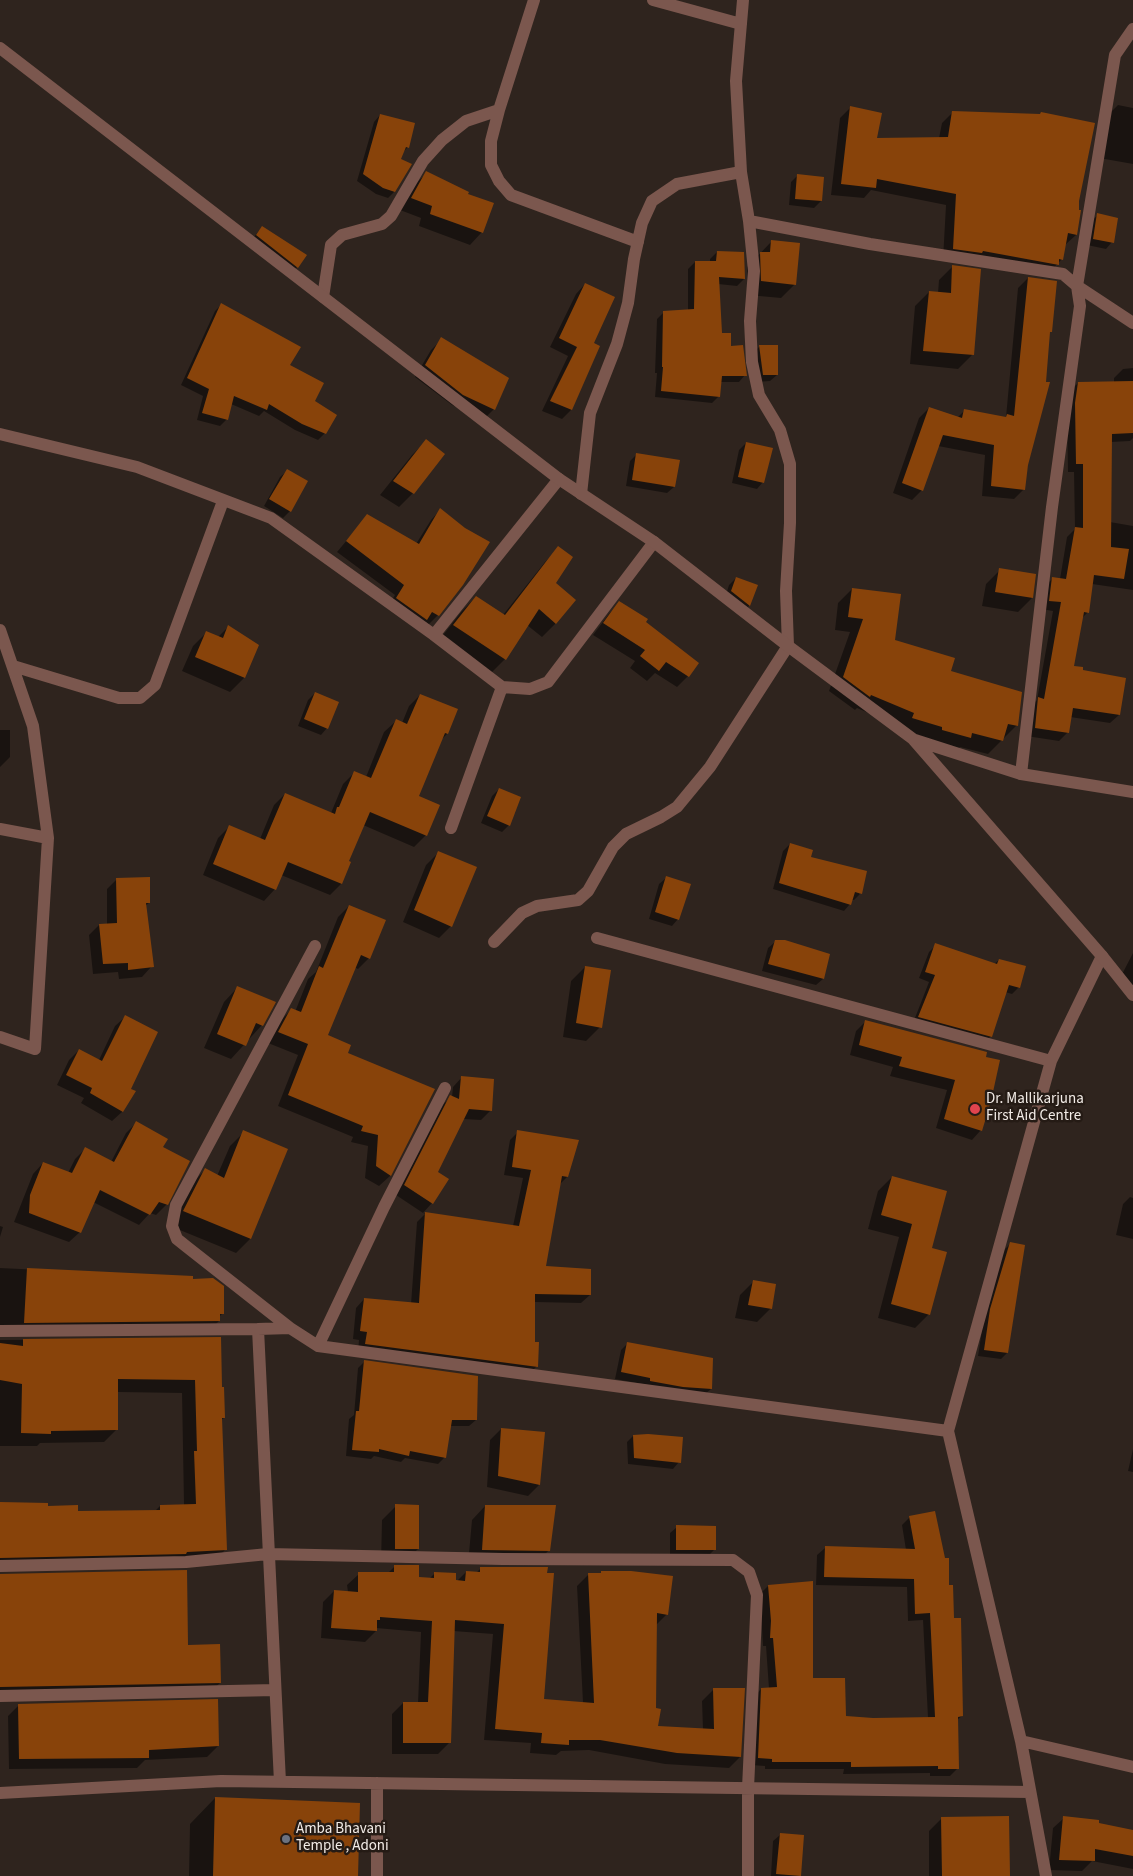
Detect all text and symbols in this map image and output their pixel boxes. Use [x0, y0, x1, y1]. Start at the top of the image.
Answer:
place label: Dr. Mallikarjuna First Aid Centre [986, 1091, 1084, 1126]
marker: Dr. Mallikarjuna First Aid Centre [968, 1102, 982, 1116]
place label: Amba Bhavani Temple , Adoni [296, 1821, 389, 1856]
marker: Amba Bhavani Temple , Adoni [280, 1833, 292, 1845]

